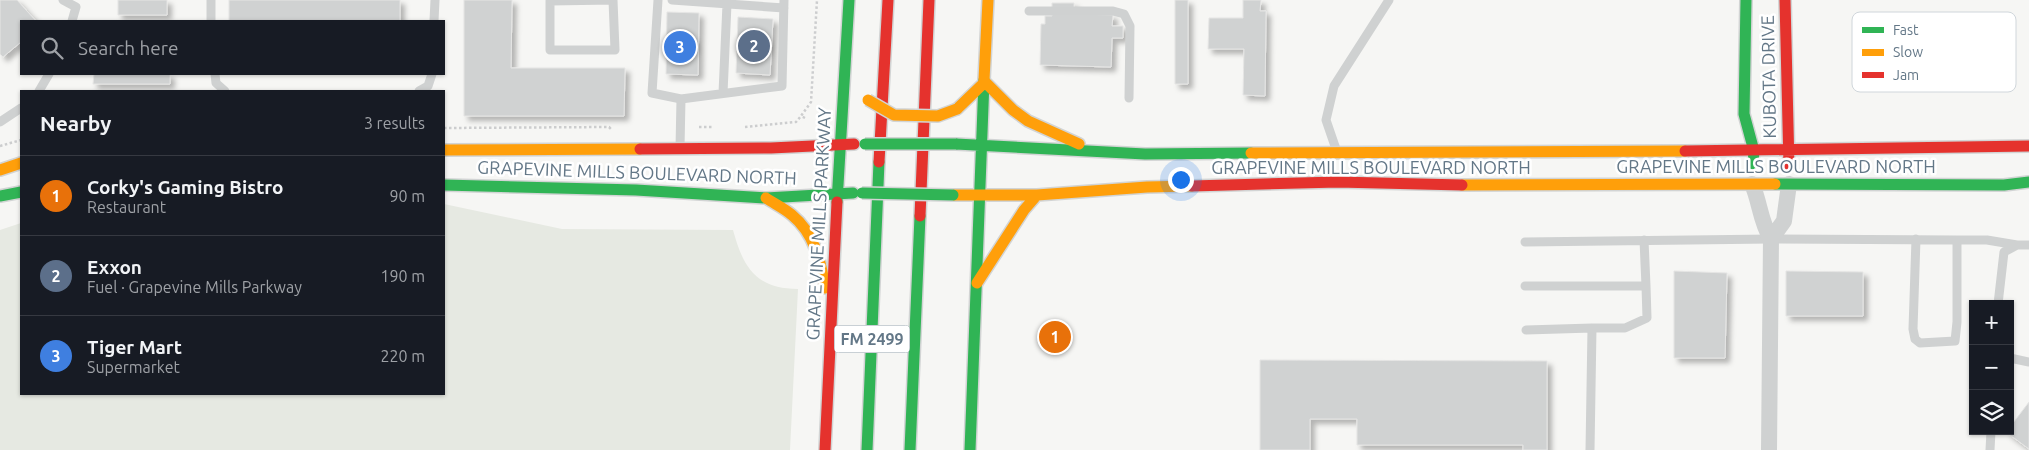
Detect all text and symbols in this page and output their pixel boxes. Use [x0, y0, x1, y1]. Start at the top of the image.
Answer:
legend [1852, 12, 2016, 92]
street label: KUBOTA DRIVE [1757, 15, 1779, 139]
search box [20, 20, 445, 75]
text: Fast [1893, 22, 1919, 38]
pin: 2 [738, 27, 770, 65]
pin: 3 [664, 28, 696, 66]
icon: search [38, 34, 66, 62]
text: Search here [78, 37, 178, 59]
text: Slow [1893, 44, 1923, 60]
text: Jam [1893, 67, 1919, 83]
street label: GRAPEVINE MILLS PARKWAY [802, 106, 834, 341]
text: Nearby [40, 111, 111, 135]
text: 3 results [364, 114, 425, 132]
street label: GRAPEVINE MILLS BOULEVARD NORTH [477, 156, 797, 188]
street label: GRAPEVINE MILLS BOULEVARD NORTH [1616, 156, 1936, 176]
street label: GRAPEVINE MILLS BOULEVARD NORTH [1211, 157, 1531, 177]
your location [1168, 167, 1194, 193]
text: Corky's Gaming Bistro [87, 176, 283, 198]
text: 1 [51, 187, 61, 205]
text: 90 m [389, 187, 425, 205]
text: Restaurant [87, 198, 166, 216]
text: Exxon [87, 256, 142, 278]
text: 2 [51, 267, 61, 285]
text: 190 m [380, 267, 425, 285]
text: Fuel · Grapevine Mills Parkway [87, 278, 302, 296]
map controls [1969, 300, 2014, 435]
button: + [1969, 300, 2014, 345]
pin: 1 [1039, 318, 1071, 356]
road number: FM 2499 [834, 326, 910, 352]
text: Tiger Mart [87, 336, 182, 358]
button: − [1969, 345, 2014, 390]
text: 3 [51, 347, 61, 365]
text: 220 m [380, 347, 425, 365]
text: Supermarket [87, 358, 180, 376]
button: layers [1969, 390, 2014, 435]

